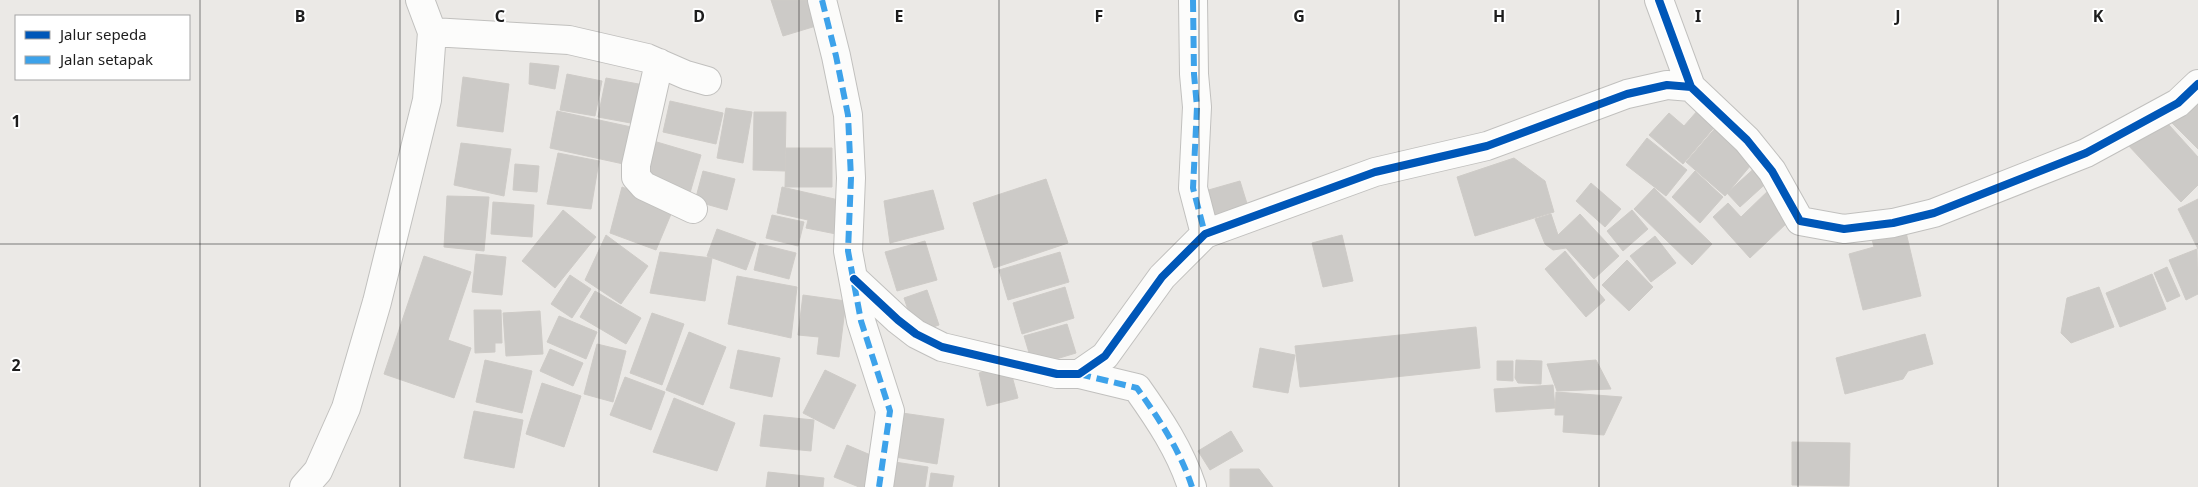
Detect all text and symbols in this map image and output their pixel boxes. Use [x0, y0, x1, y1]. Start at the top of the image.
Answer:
text: B [295, 5, 305, 27]
text: C [495, 5, 505, 27]
text: D [693, 5, 705, 27]
text: E [895, 5, 904, 27]
text: F [1095, 5, 1103, 27]
text: G [1293, 5, 1305, 27]
text: H [1493, 5, 1505, 27]
text: I [1695, 5, 1701, 27]
text: J [1893, 5, 1901, 27]
text: K [2093, 5, 2104, 27]
legend [15, 15, 190, 80]
text: Jalur sepeda [58, 24, 147, 44]
text: Jalan setapak [58, 49, 153, 69]
text: 1 [11, 110, 21, 132]
text: 2 [11, 354, 21, 376]

